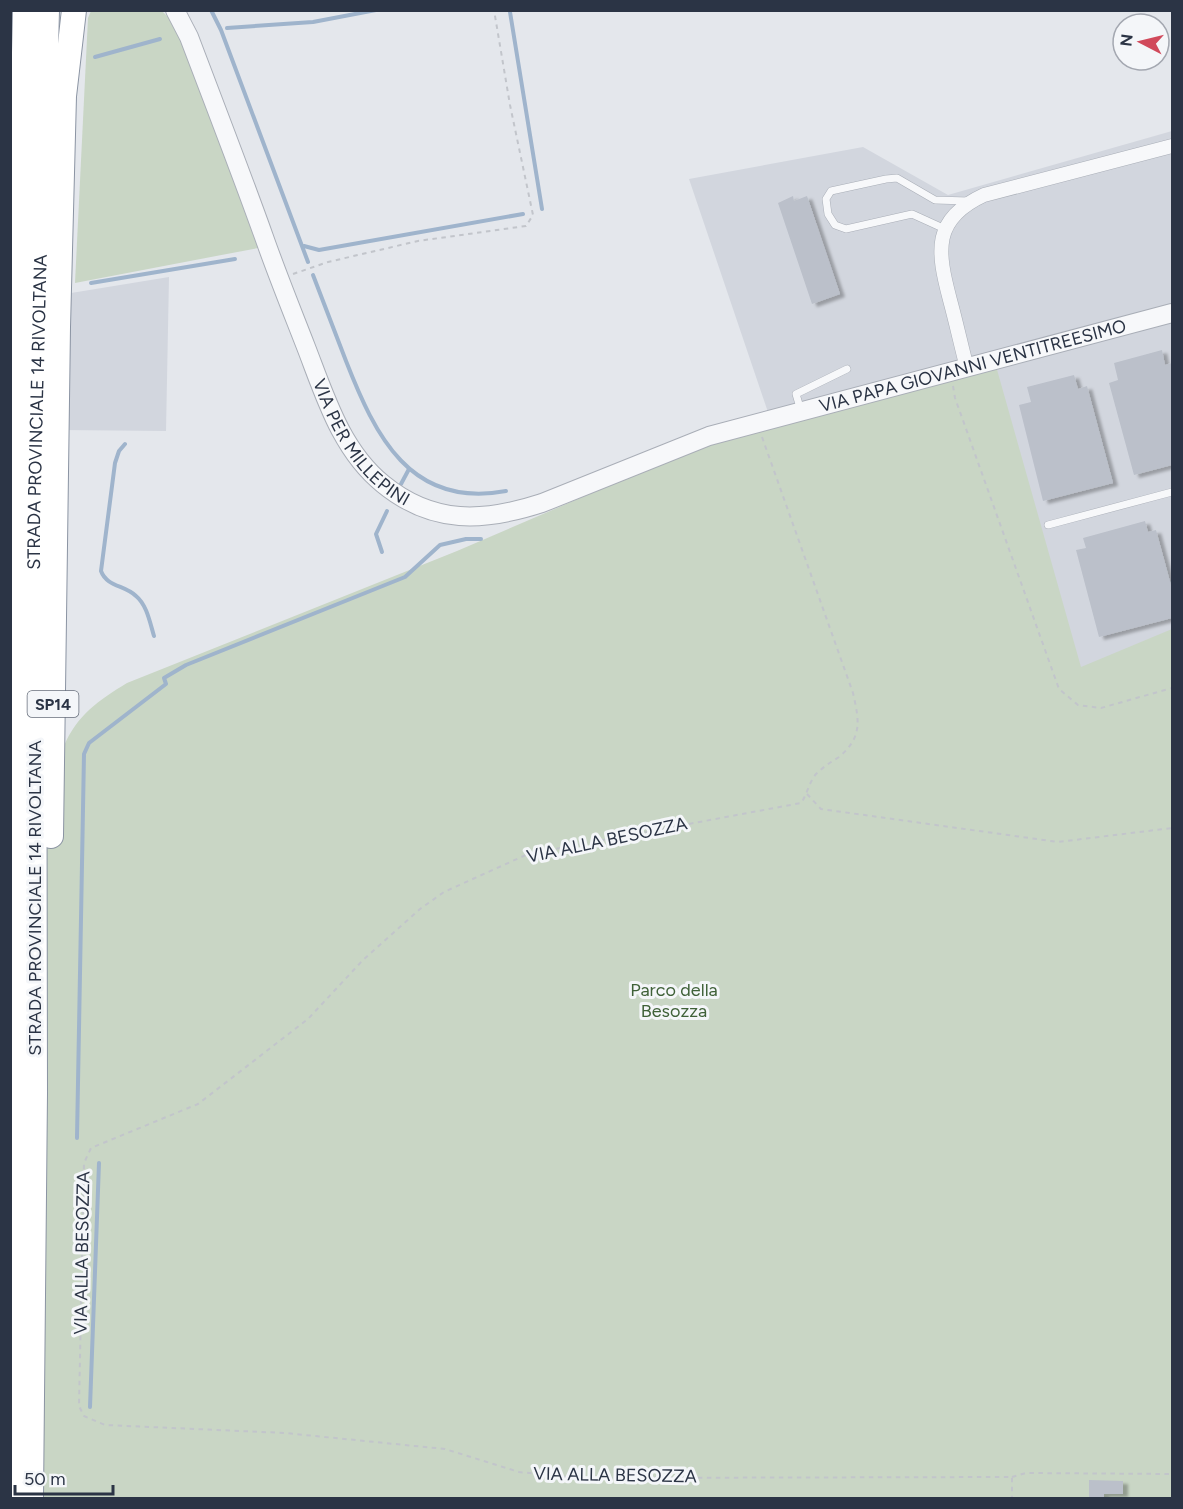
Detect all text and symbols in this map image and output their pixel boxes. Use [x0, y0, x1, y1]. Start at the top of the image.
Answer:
north arrow [1111, 12, 1171, 72]
text: N [1116, 33, 1137, 48]
street label: STRADA PROVINCIALE 14 RIVOLTANA [23, 254, 52, 570]
street label: VIA PAPA GIOVANNI VENTITREESIMO [817, 315, 1129, 417]
street label: VIA PER MILLEPINI [308, 376, 414, 511]
road number: SP14 [28, 691, 78, 717]
street label: STRADA PROVINCIALE 14 RIVOLTANA [24, 740, 46, 1056]
street label: VIA ALLA BESOZZA [525, 812, 689, 868]
park label: Parco della Besozza [630, 979, 718, 1022]
street label: VIA ALLA BESOZZA [70, 1171, 94, 1335]
scale bar [15, 1458, 112, 1496]
street label: VIA ALLA BESOZZA [533, 1463, 697, 1487]
text: 50 m [24, 1468, 66, 1490]

